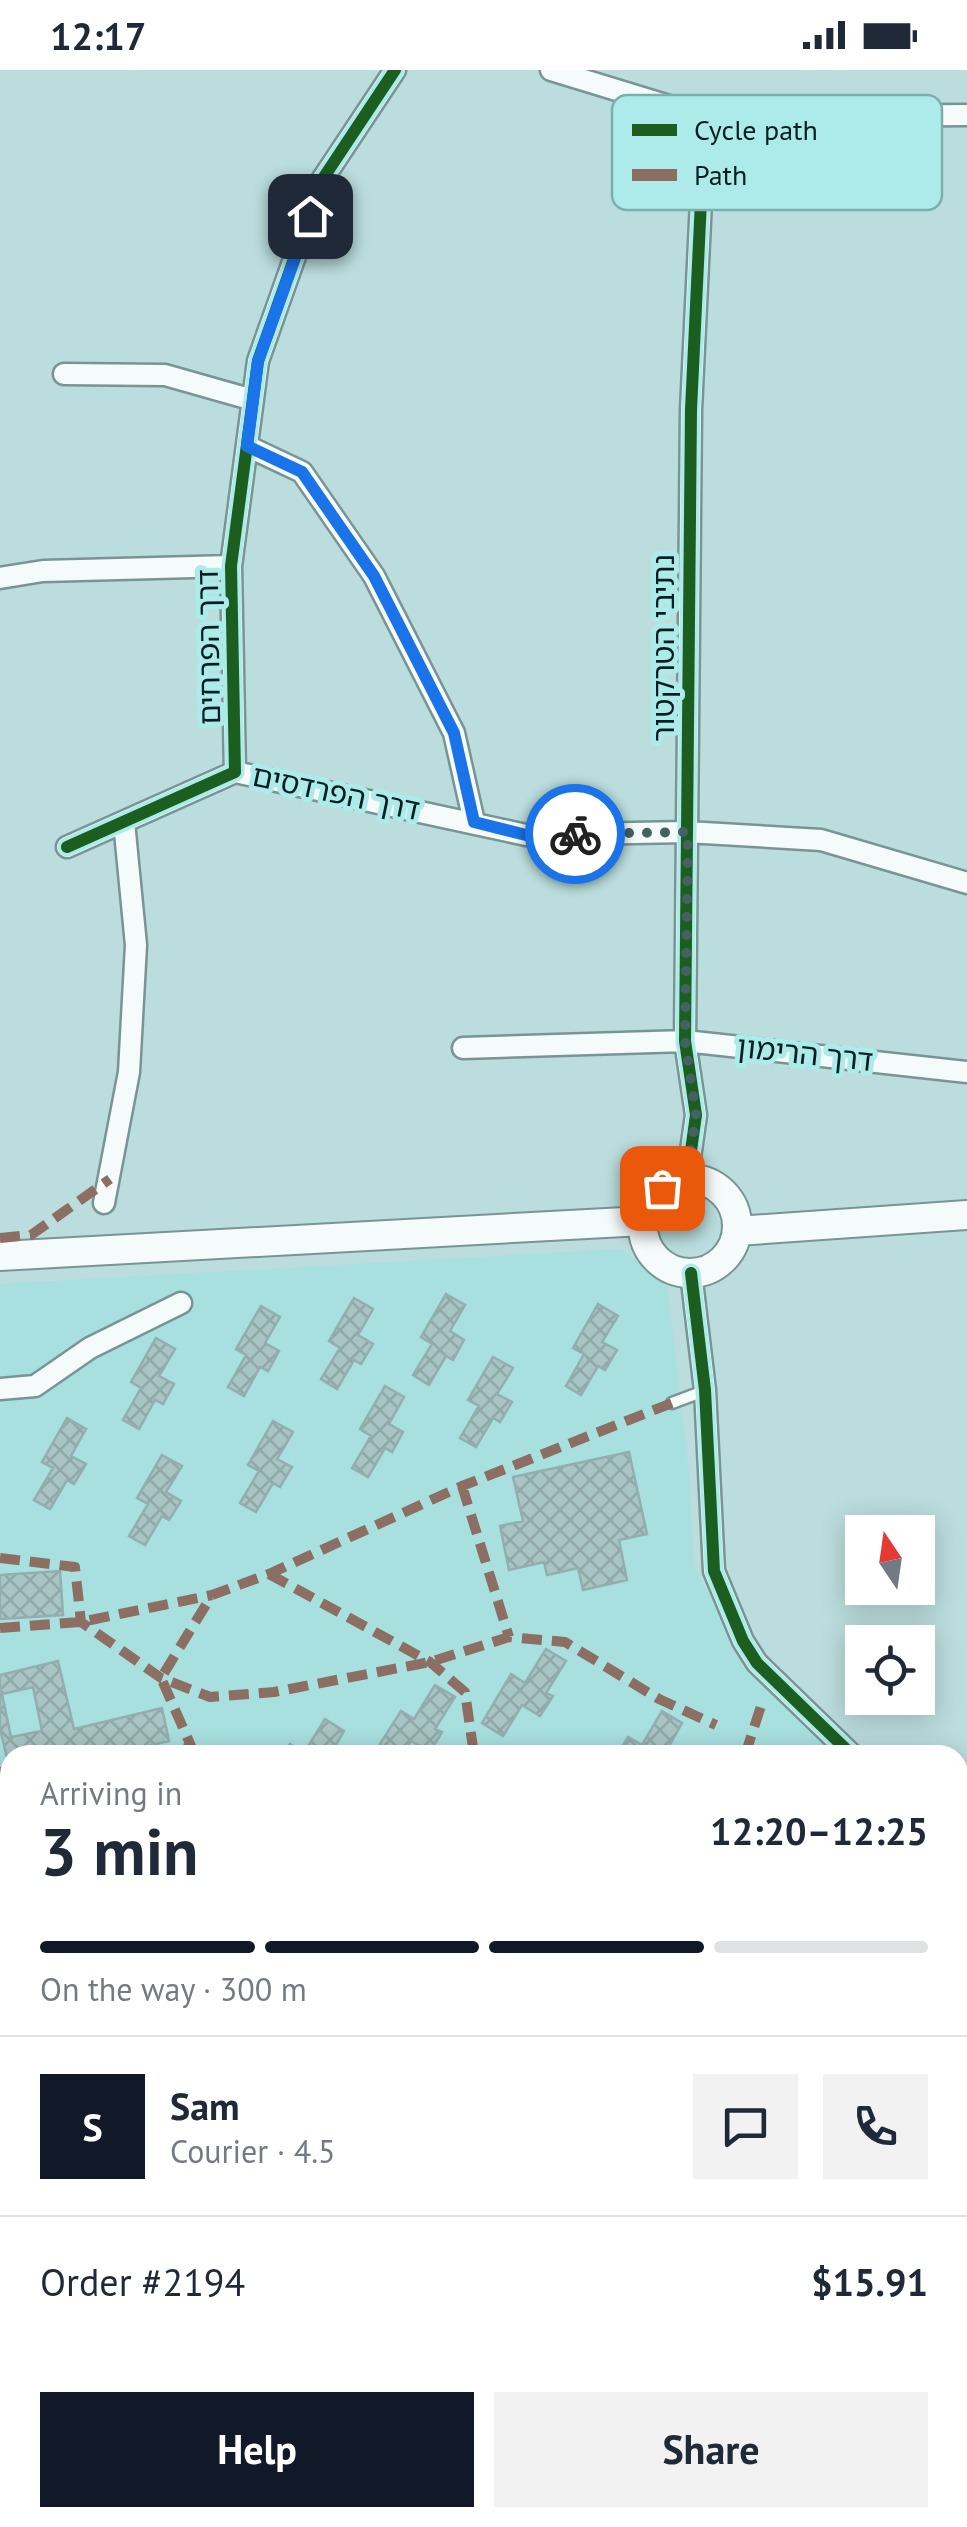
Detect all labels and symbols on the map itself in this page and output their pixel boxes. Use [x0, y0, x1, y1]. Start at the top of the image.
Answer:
legend [612, 95, 942, 210]
text: Cycle path [694, 111, 818, 148]
text: Path [694, 156, 747, 193]
pin [268, 174, 353, 259]
street label: נתיבי הטרקטור [643, 554, 682, 742]
street label: דרך הפרחים [187, 569, 228, 725]
street label: דרך הפרדסים [249, 755, 424, 828]
courier [525, 784, 625, 884]
street label: דרך הרימון [735, 1026, 875, 1079]
pin [620, 1146, 705, 1231]
north arrow [845, 1515, 935, 1605]

